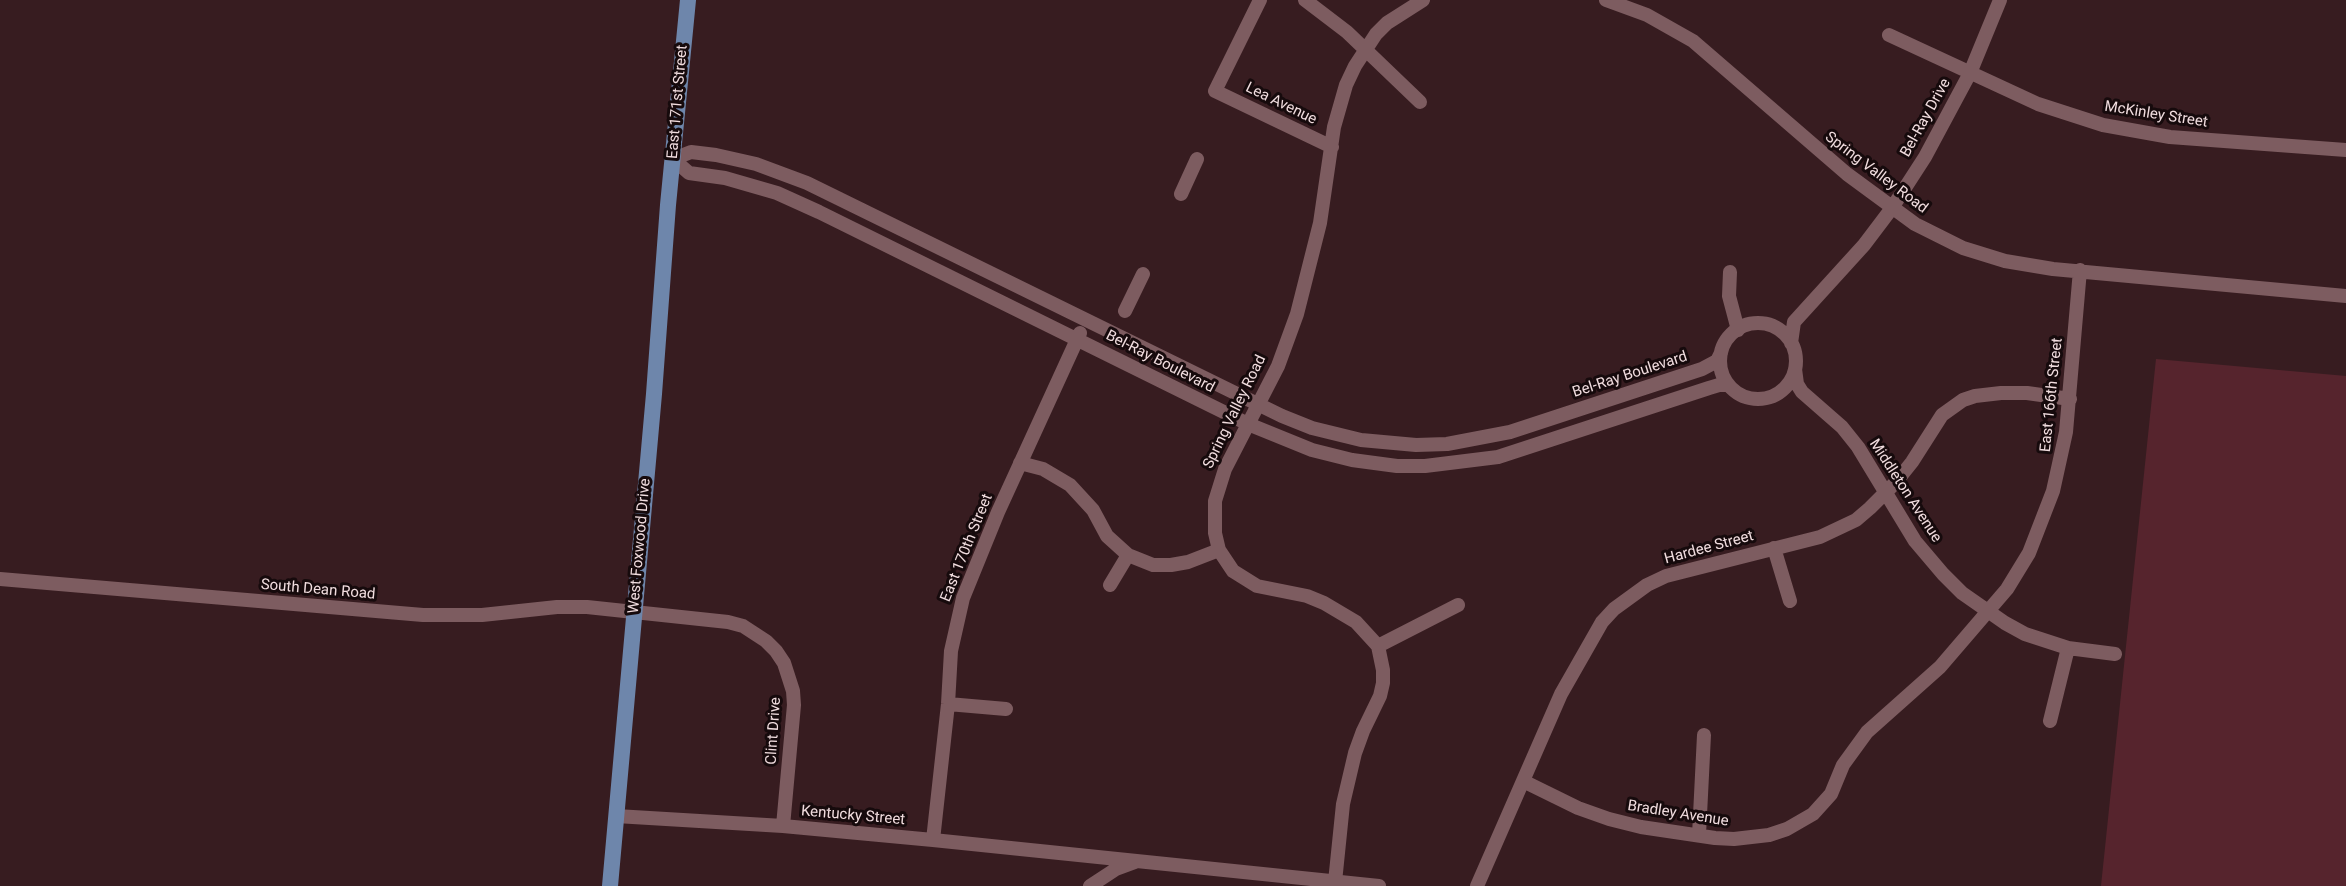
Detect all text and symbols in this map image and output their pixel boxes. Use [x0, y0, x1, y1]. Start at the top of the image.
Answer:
street label: East 171st Street [664, 44, 692, 160]
street label: Bel-Ray Drive [1897, 76, 1955, 160]
street label: Lea Avenue [1242, 79, 1320, 129]
street label: McKinley Street [2103, 98, 2209, 132]
street label: Spring Valley Road [1821, 128, 1931, 218]
street label: Bel-Ray Boulevard [1103, 327, 1217, 397]
street label: East 166th Street [2037, 337, 2067, 453]
street label: Bel-Ray Boulevard [1570, 348, 1690, 402]
street label: Spring Valley Road [1200, 352, 1270, 472]
street label: Middleton Avenue [1865, 436, 1945, 546]
street label: West Foxwood Drive [625, 478, 655, 614]
street label: East 170th Street [937, 491, 997, 605]
street label: Hardee Street [1662, 527, 1756, 569]
street label: South Dean Road [260, 576, 376, 604]
street label: Clint Drive [763, 697, 785, 765]
street label: Bradley Avenue [1626, 797, 1730, 831]
street label: Kentucky Street [800, 802, 906, 830]

